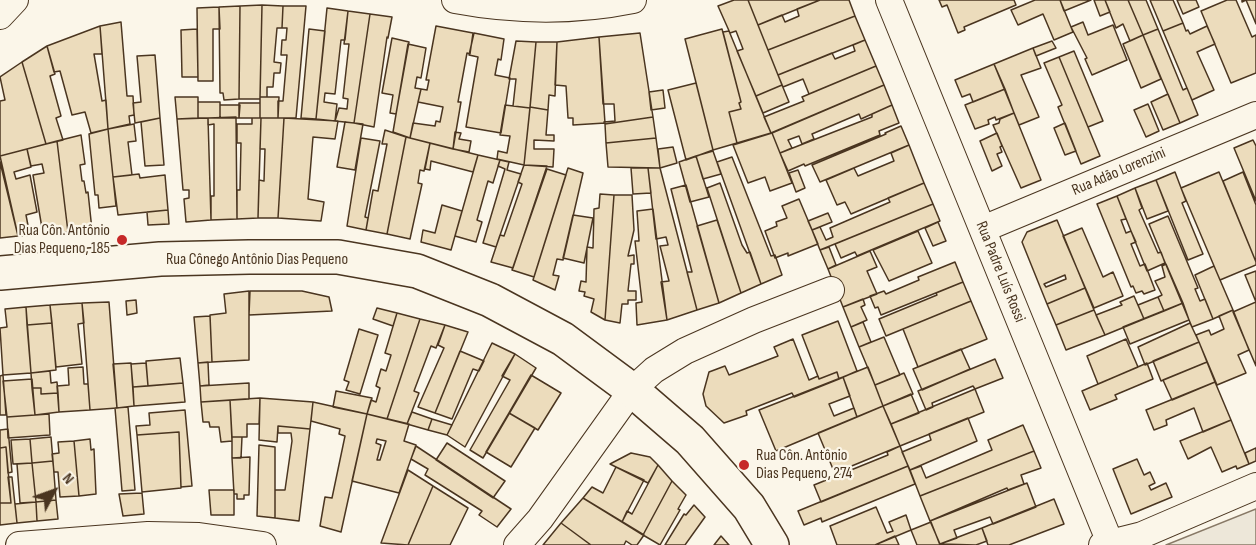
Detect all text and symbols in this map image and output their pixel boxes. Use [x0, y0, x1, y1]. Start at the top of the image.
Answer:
street label: Rua Adão Lorenzini [1069, 144, 1169, 200]
street label: Rua Padre Luís Rossi [971, 219, 1029, 325]
place label: Rua Côn. Antônio Dias Pequeno, 185 [14, 221, 110, 259]
marker: Rua Côn. Antônio Dias Pequeno, 185 [115, 233, 129, 247]
street label: Rua Cônego Antônio Dias Pequeno [166, 250, 348, 270]
place label: Rua Côn. Antônio Dias Pequeno, 274 [756, 446, 852, 484]
marker: Rua Côn. Antônio Dias Pequeno, 274 [737, 458, 751, 472]
north arrow [24, 461, 84, 521]
text: N [58, 469, 78, 488]

